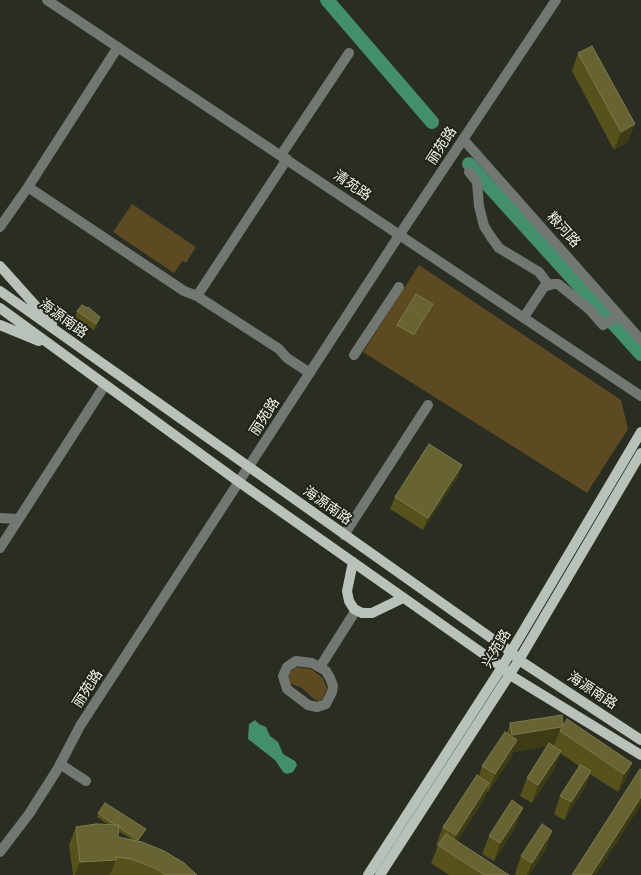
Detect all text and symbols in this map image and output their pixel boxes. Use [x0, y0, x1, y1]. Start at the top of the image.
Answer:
street label: 丽苑路 [424, 124, 460, 168]
street label: 清苑路 [330, 167, 374, 205]
street label: 粮河路 [543, 209, 583, 251]
street label: 海源南路 [35, 296, 91, 342]
street label: 丽苑路 [247, 395, 283, 439]
street label: 海源南路 [299, 483, 355, 529]
street label: 兴苑路 [479, 627, 515, 671]
street label: 丽苑路 [70, 667, 106, 711]
street label: 海源南路 [564, 669, 620, 713]

